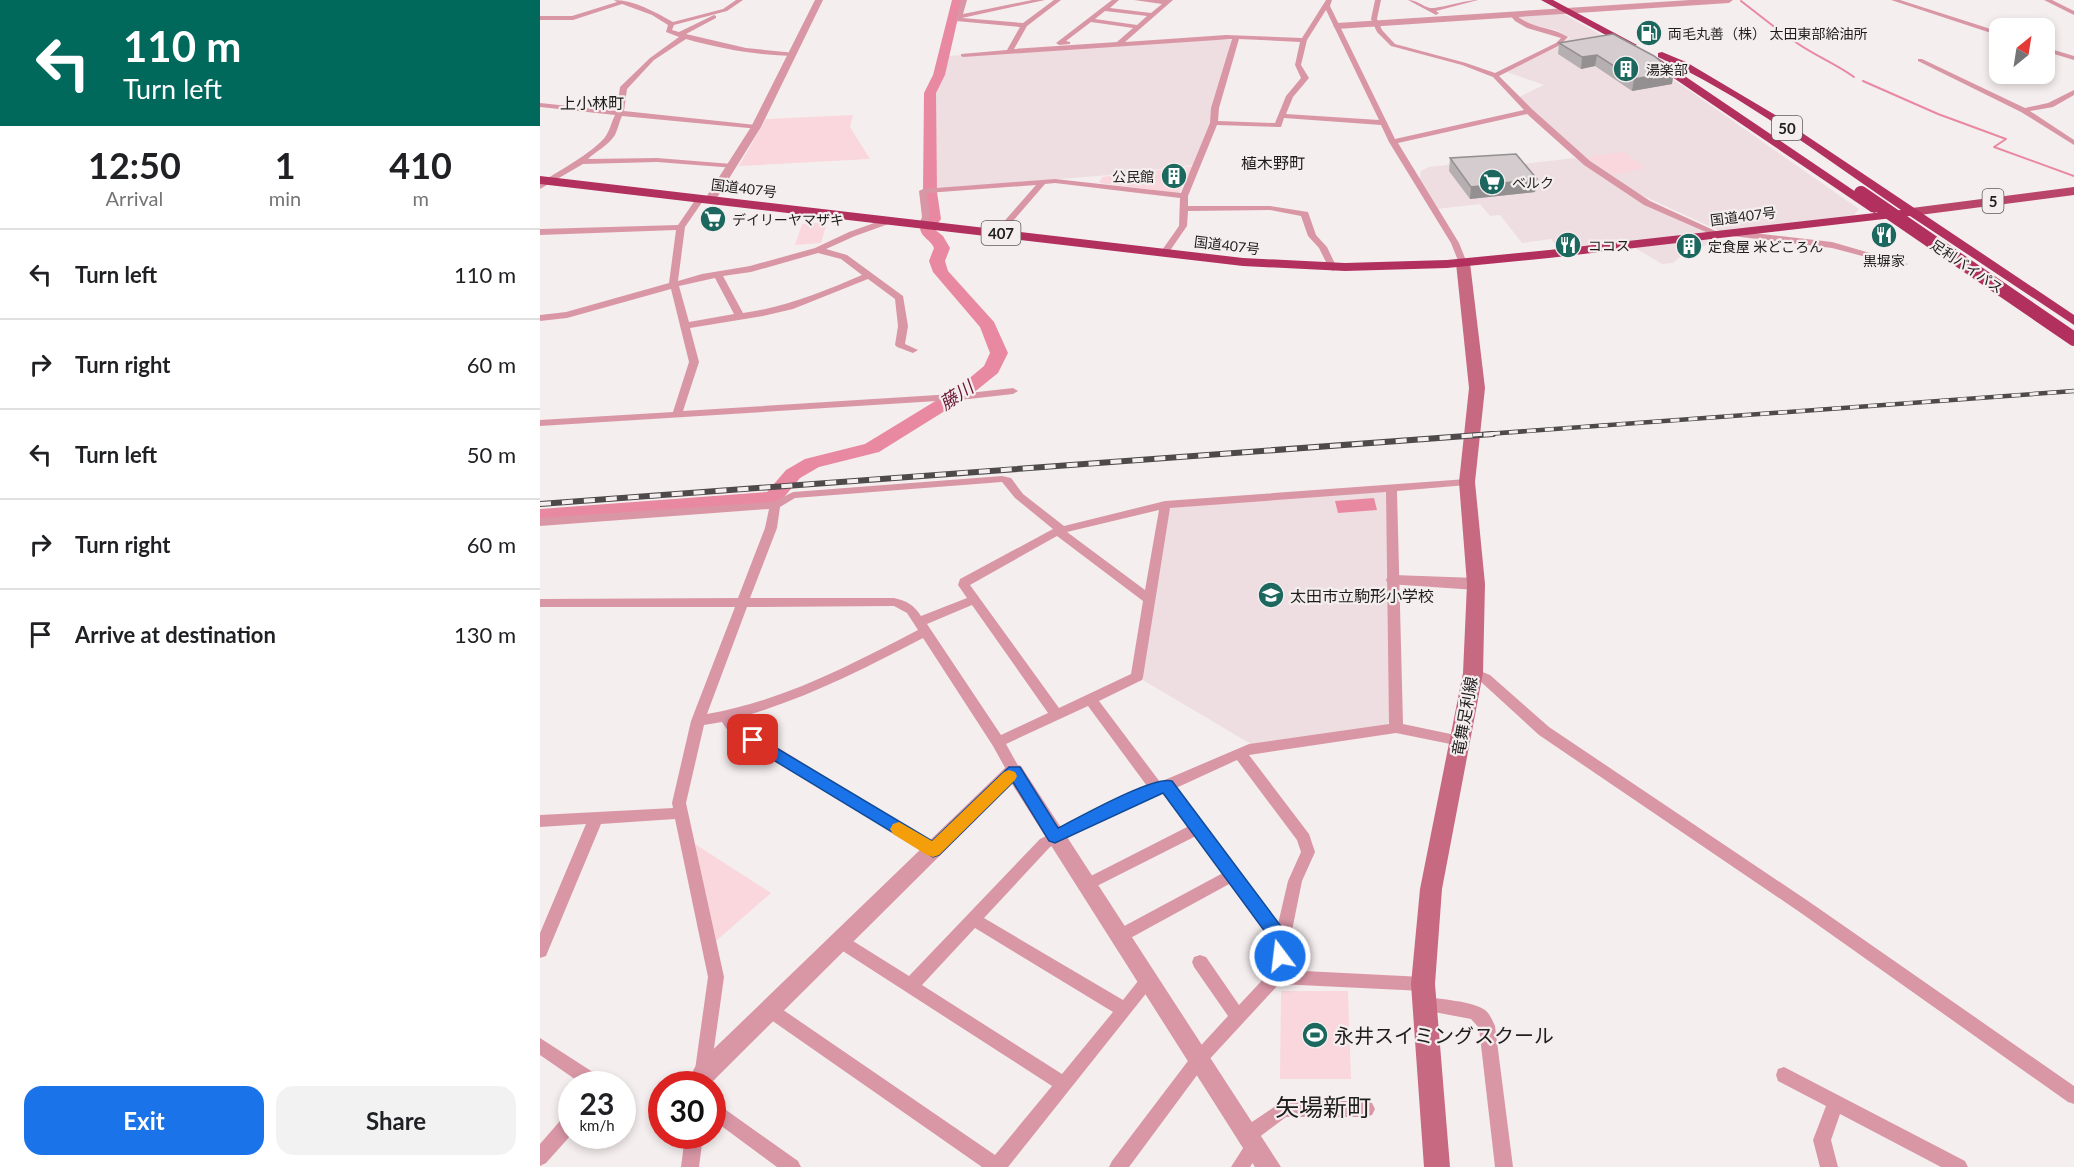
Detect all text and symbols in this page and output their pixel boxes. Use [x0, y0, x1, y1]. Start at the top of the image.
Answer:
fuel station icon: 両毛丸善（株） 太田東部給油所 [1634, 18, 1664, 48]
north arrow [1989, 18, 2055, 84]
map controls [1989, 18, 2055, 84]
text: 110 m [123, 21, 241, 71]
icon: left [24, 24, 102, 102]
place label: 両毛丸善（株） 太田東部給油所 [1668, 25, 1868, 42]
building icon: 湯楽部 [1611, 54, 1641, 84]
place label: 湯楽部 [1646, 61, 1688, 78]
text: Turn left [123, 72, 222, 105]
district label: 上小林町 [560, 93, 624, 112]
road number: 50 [1772, 116, 1802, 140]
text: 12:50 [88, 143, 181, 187]
text: 1 [275, 143, 296, 187]
text: 410 [389, 143, 452, 187]
district label: 植木野町 [1241, 153, 1305, 172]
building icon: 公民館 [1159, 161, 1189, 191]
supermarket icon: ベルク [1477, 167, 1507, 197]
place label: 公民館 [1112, 168, 1154, 185]
place label: ベルク [1512, 174, 1554, 191]
street label: 国道407号 [710, 176, 778, 200]
text: Arrival [106, 186, 163, 210]
text: min [269, 186, 301, 210]
text: m [412, 186, 429, 210]
road number: 5 [1982, 189, 2004, 213]
supermarket icon: デイリーヤマザキ [698, 204, 728, 234]
street label: 国道407号 [1709, 204, 1777, 228]
place label: デイリーヤマザキ [732, 211, 844, 228]
restaurant icon: 黒塀家 [1869, 220, 1899, 250]
road number: 407 [982, 221, 1020, 245]
restaurant icon: ココス [1553, 230, 1583, 260]
building icon: 定食屋 米どころん [1674, 231, 1704, 261]
street label: 国道407号 [1193, 233, 1261, 257]
street label: 足利バイパス [1928, 236, 2006, 296]
place label: ココス [1588, 237, 1630, 254]
place label: 定食屋 米どころん [1708, 238, 1823, 255]
place label: 黒塀家 [1863, 252, 1905, 269]
icon: left [24, 258, 57, 291]
text: Turn left [75, 261, 157, 288]
text: 110 m [454, 261, 516, 288]
icon: right [24, 348, 57, 381]
text: Turn right [75, 351, 170, 378]
text: 60 m [467, 351, 516, 378]
water label: 藤川 [935, 375, 979, 414]
icon: left [24, 438, 57, 471]
text: Turn left [75, 441, 157, 468]
text: 50 m [467, 441, 516, 468]
icon: right [24, 528, 57, 561]
text: Turn right [75, 531, 170, 558]
text: 60 m [467, 531, 516, 558]
school or university icon: 太田市立駒形小学校 [1256, 580, 1286, 610]
place label: 太田市立駒形小学校 [1290, 586, 1434, 605]
icon: arrive [24, 618, 57, 651]
text: Arrive at destination [75, 621, 276, 648]
text: 130 m [454, 621, 516, 648]
street label: 竜舞足利線 [1448, 675, 1480, 757]
pin [727, 714, 778, 765]
icon: arrive [736, 723, 769, 756]
position arrow [1248, 924, 1312, 988]
sports icon: 永井スイミングスクール [1300, 1020, 1330, 1050]
place label: 永井スイミングスクール [1334, 1023, 1554, 1047]
speed limit sign: 30 [648, 1071, 726, 1149]
text: 23 [580, 1085, 614, 1121]
button: Exit [24, 1086, 264, 1155]
button: Share [276, 1086, 516, 1155]
district label: 矢場新町 [1275, 1092, 1371, 1121]
text: km/h [579, 1116, 615, 1134]

